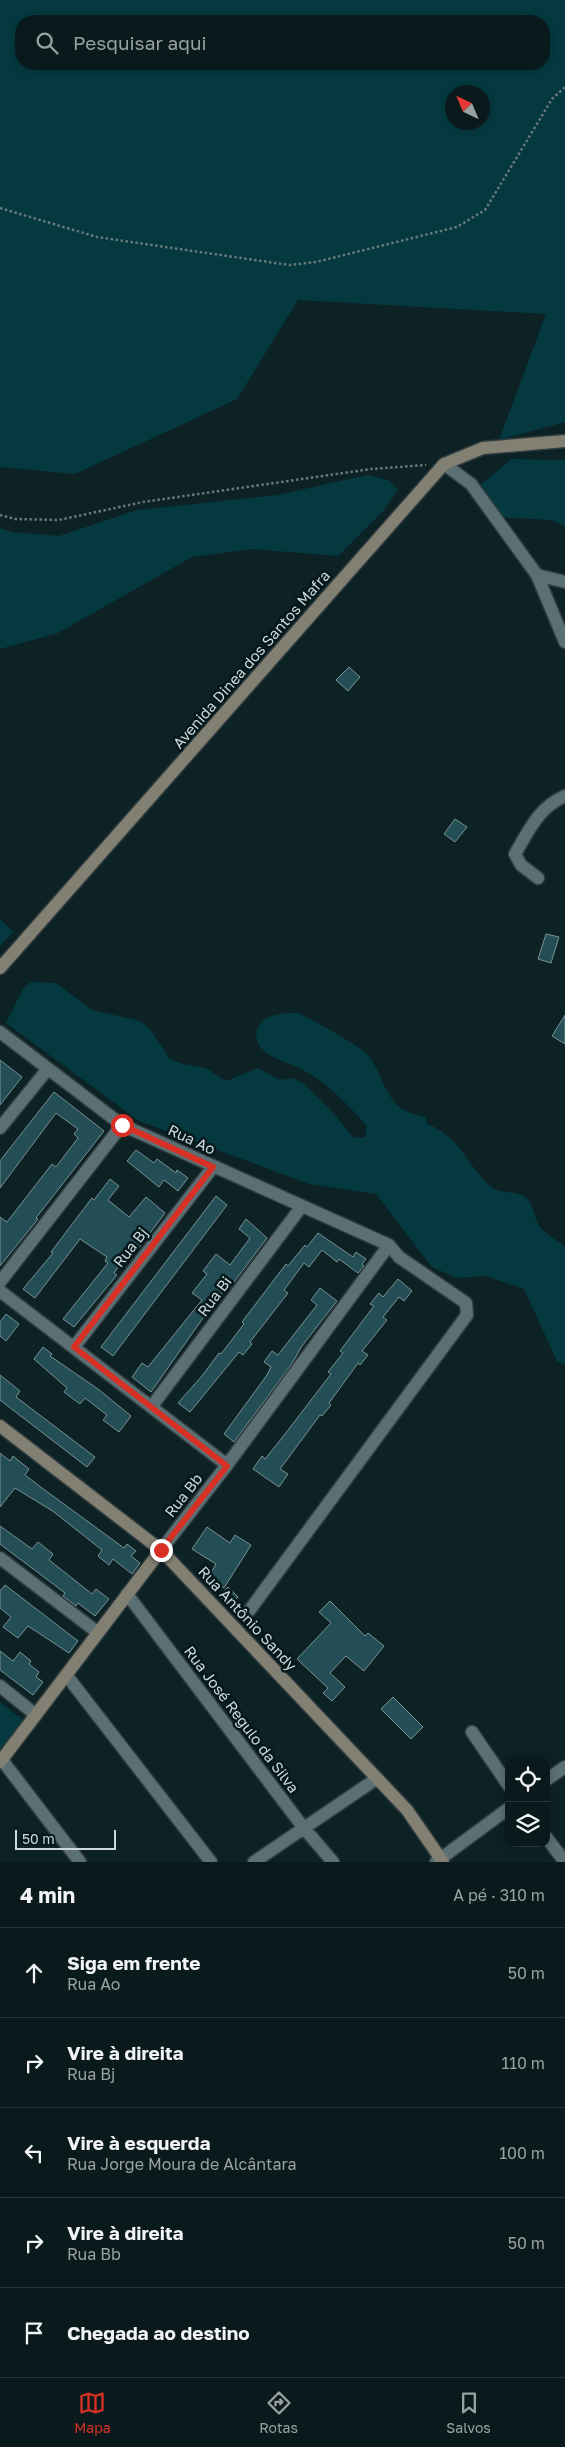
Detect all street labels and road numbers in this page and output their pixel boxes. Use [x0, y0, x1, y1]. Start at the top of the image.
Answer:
street label: Avenida Dinea dos Santos Mafra [169, 566, 333, 752]
street label: Rua Ao [165, 1120, 219, 1158]
street label: Rua Bj [109, 1224, 151, 1270]
street label: Rua Bi [193, 1273, 235, 1319]
street label: Rua Bb [160, 1470, 206, 1520]
street label: Rua Antônio Sandy [195, 1562, 301, 1674]
street label: Rua José Regulo da Silva [181, 1642, 303, 1796]

